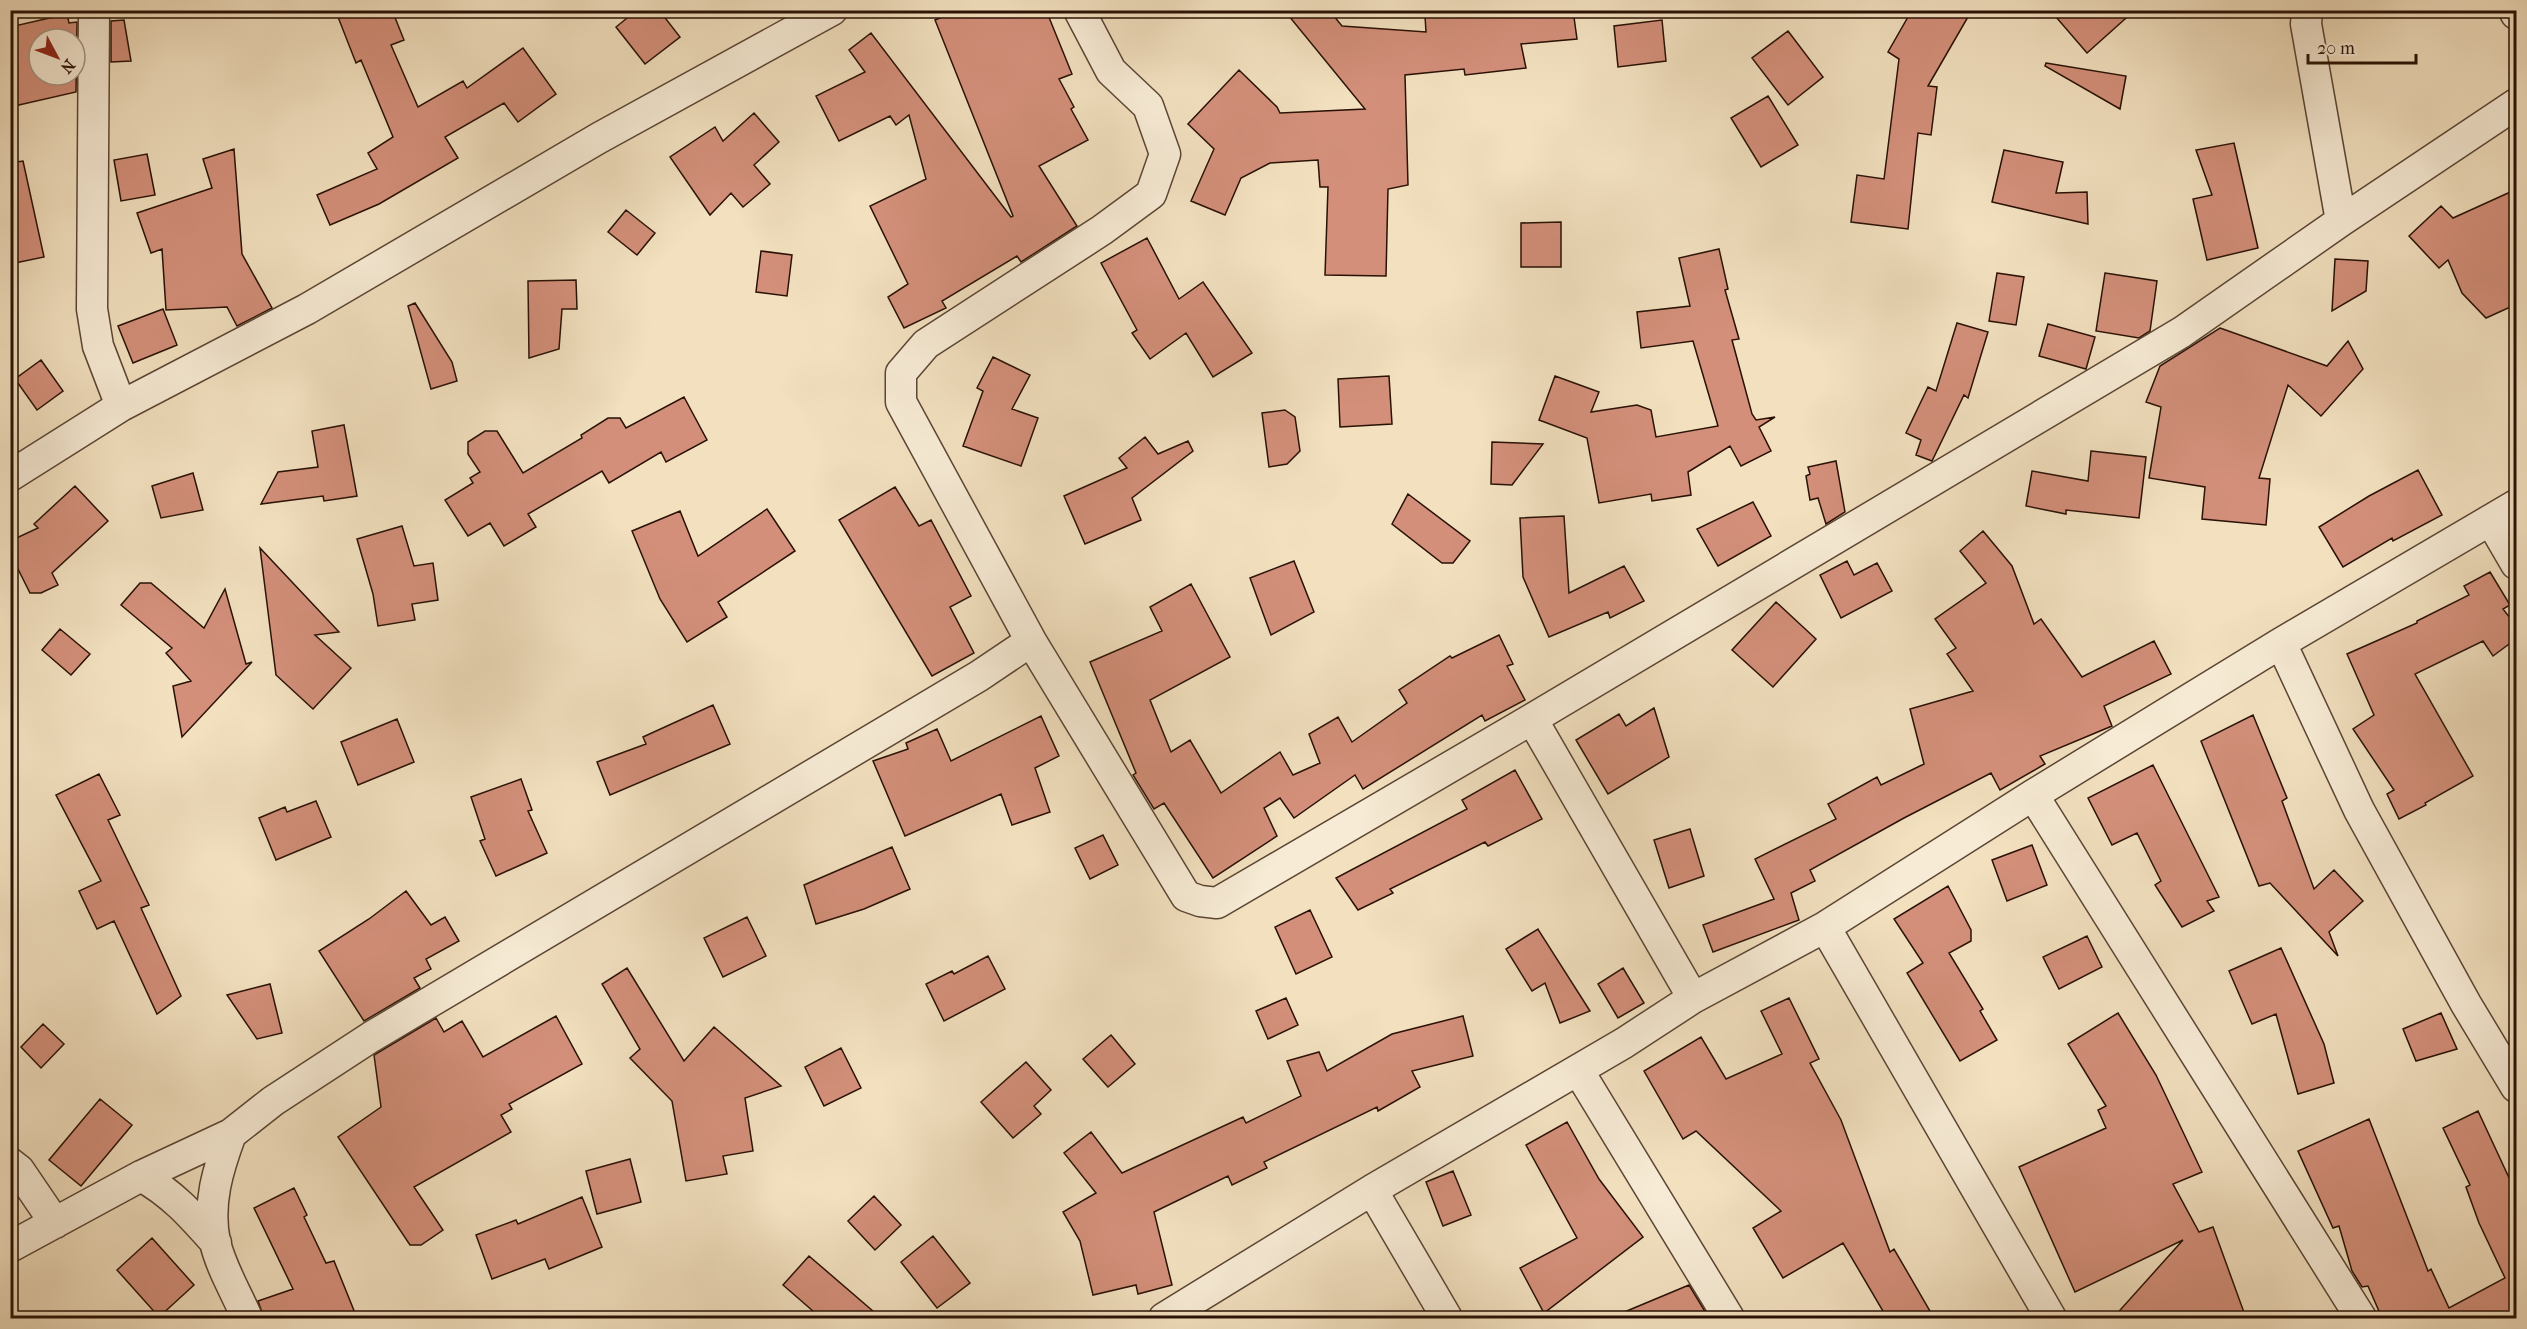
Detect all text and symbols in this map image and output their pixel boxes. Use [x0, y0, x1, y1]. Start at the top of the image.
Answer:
north arrow [27, 27, 87, 87]
scale bar [2308, 27, 2416, 65]
text: 20 m [2317, 38, 2355, 59]
text: N [56, 56, 79, 78]

